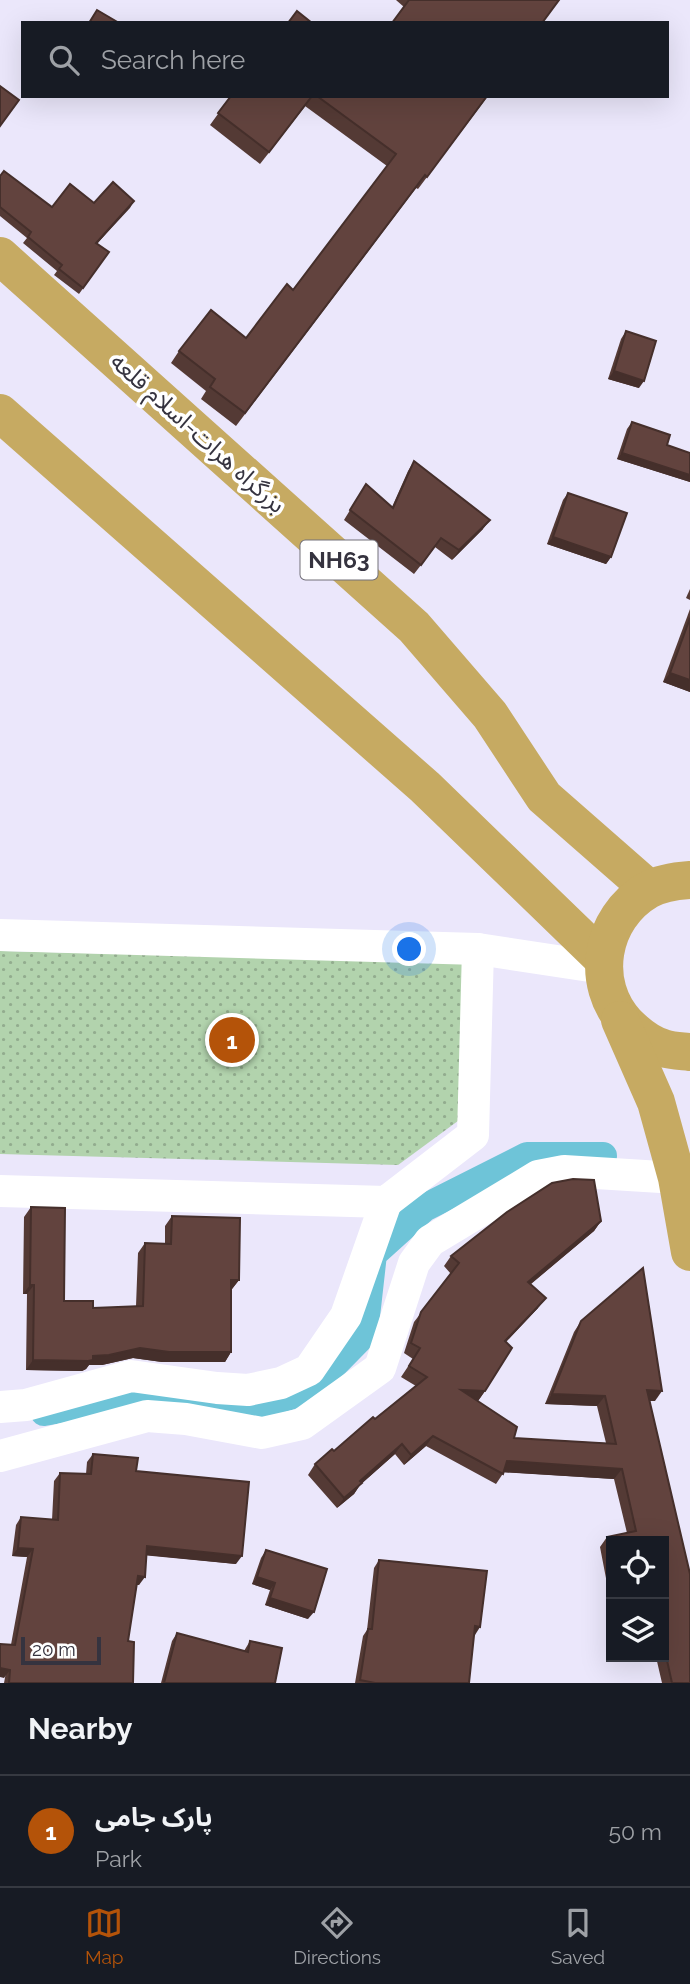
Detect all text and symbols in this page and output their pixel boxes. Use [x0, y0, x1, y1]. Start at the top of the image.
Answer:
search box [21, 21, 669, 98]
icon: search [45, 41, 83, 79]
text: Search here [101, 45, 245, 75]
street label: بزرگراه هرات-اسلام قلعه [102, 346, 292, 522]
road number: NH63 [300, 540, 378, 580]
your location [392, 932, 426, 966]
pin: 1 [209, 1014, 255, 1066]
map controls [606, 1536, 669, 1662]
button: locate [606, 1536, 669, 1599]
button: layers [606, 1599, 669, 1662]
scale bar [21, 1634, 102, 1666]
text: 20 m [32, 1638, 76, 1660]
text: Nearby [28, 1711, 132, 1746]
text: پارک جامی [95, 1802, 213, 1832]
text: 1 [45, 1818, 57, 1845]
text: 50 m [608, 1818, 662, 1845]
text: Park [95, 1845, 142, 1872]
tab: Map [85, 1904, 124, 1968]
tab: Directions [293, 1904, 381, 1968]
tab: Saved [551, 1904, 605, 1968]

